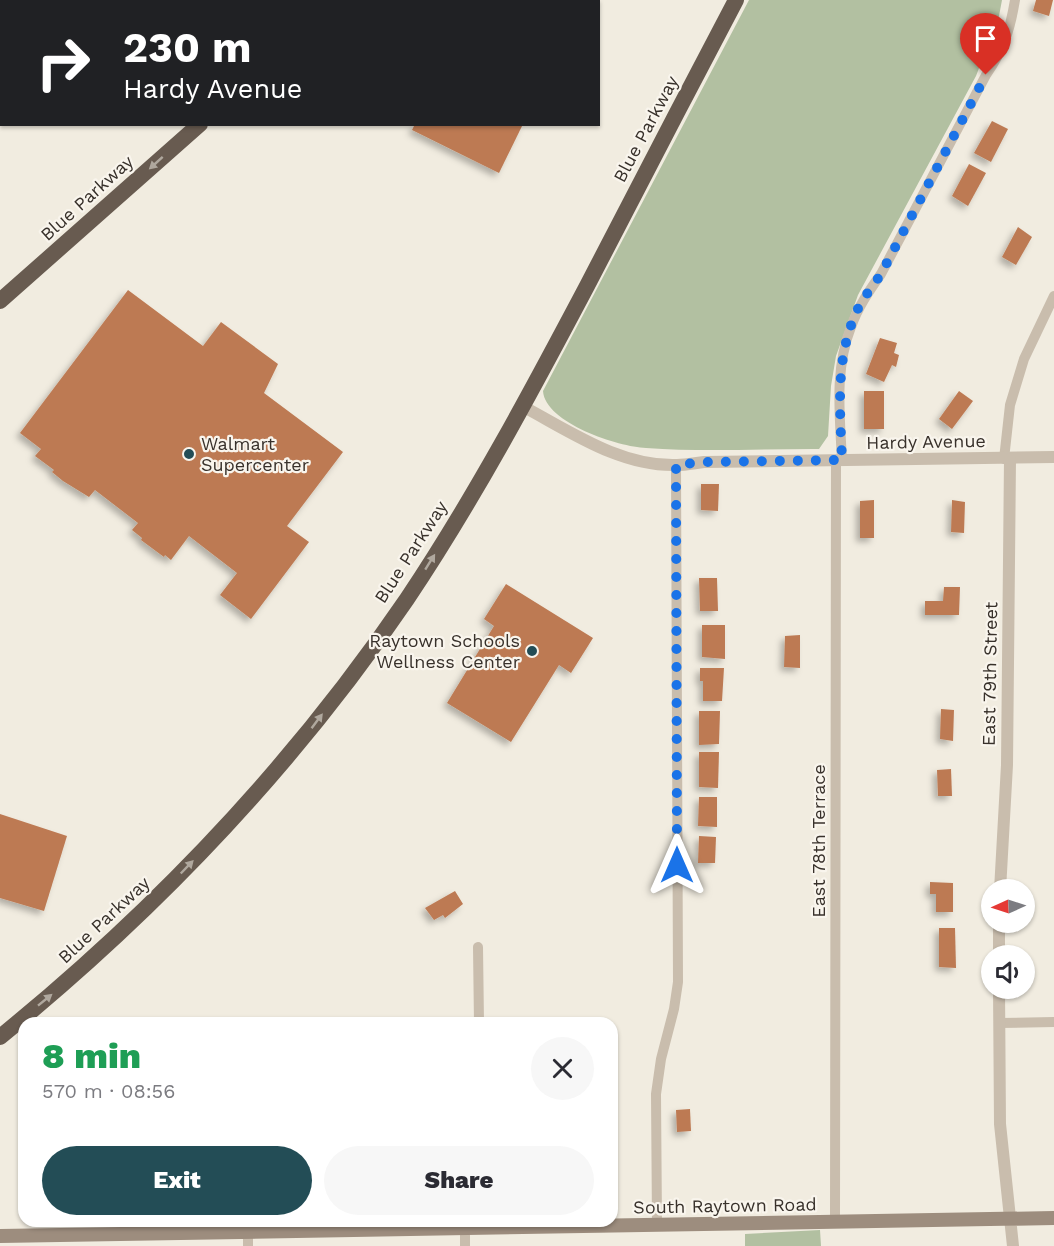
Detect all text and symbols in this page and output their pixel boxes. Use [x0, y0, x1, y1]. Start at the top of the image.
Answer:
pin [960, 13, 1011, 75]
icon: arrive [969, 22, 1002, 55]
text: 230 m [123, 23, 252, 72]
icon: right [24, 24, 102, 102]
street label: Blue Parkway [609, 71, 683, 186]
text: Hardy Avenue [123, 73, 302, 105]
street label: Blue Parkway [36, 150, 138, 245]
one-way arrow [149, 156, 164, 169]
street label: Hardy Avenue [866, 430, 986, 453]
place label: Walmart Supercenter [201, 433, 309, 475]
marker: Walmart Supercenter [182, 447, 196, 461]
street label: Blue Parkway [370, 496, 452, 607]
one-way arrow [424, 554, 435, 570]
street label: East 79th Street [978, 601, 1001, 746]
place label: Raytown Schools Wellness Center [369, 630, 520, 672]
marker: Raytown Schools Wellness Center [525, 644, 539, 658]
one-way arrow [310, 713, 322, 728]
street label: East 78th Terrace [808, 764, 829, 918]
position arrow [645, 833, 709, 897]
one-way arrow [180, 860, 194, 874]
street label: Blue Parkway [54, 871, 154, 967]
north arrow [981, 879, 1035, 933]
map controls [981, 879, 1035, 999]
button: sound [981, 945, 1035, 999]
one-way arrow [37, 994, 52, 1007]
text: 8 min [42, 1035, 141, 1077]
button: close [531, 1037, 594, 1100]
text: 570 m · 08:56 [42, 1079, 175, 1103]
button: Exit [42, 1146, 312, 1215]
button: Share [324, 1146, 594, 1215]
street label: South Raytown Road [633, 1193, 817, 1218]

